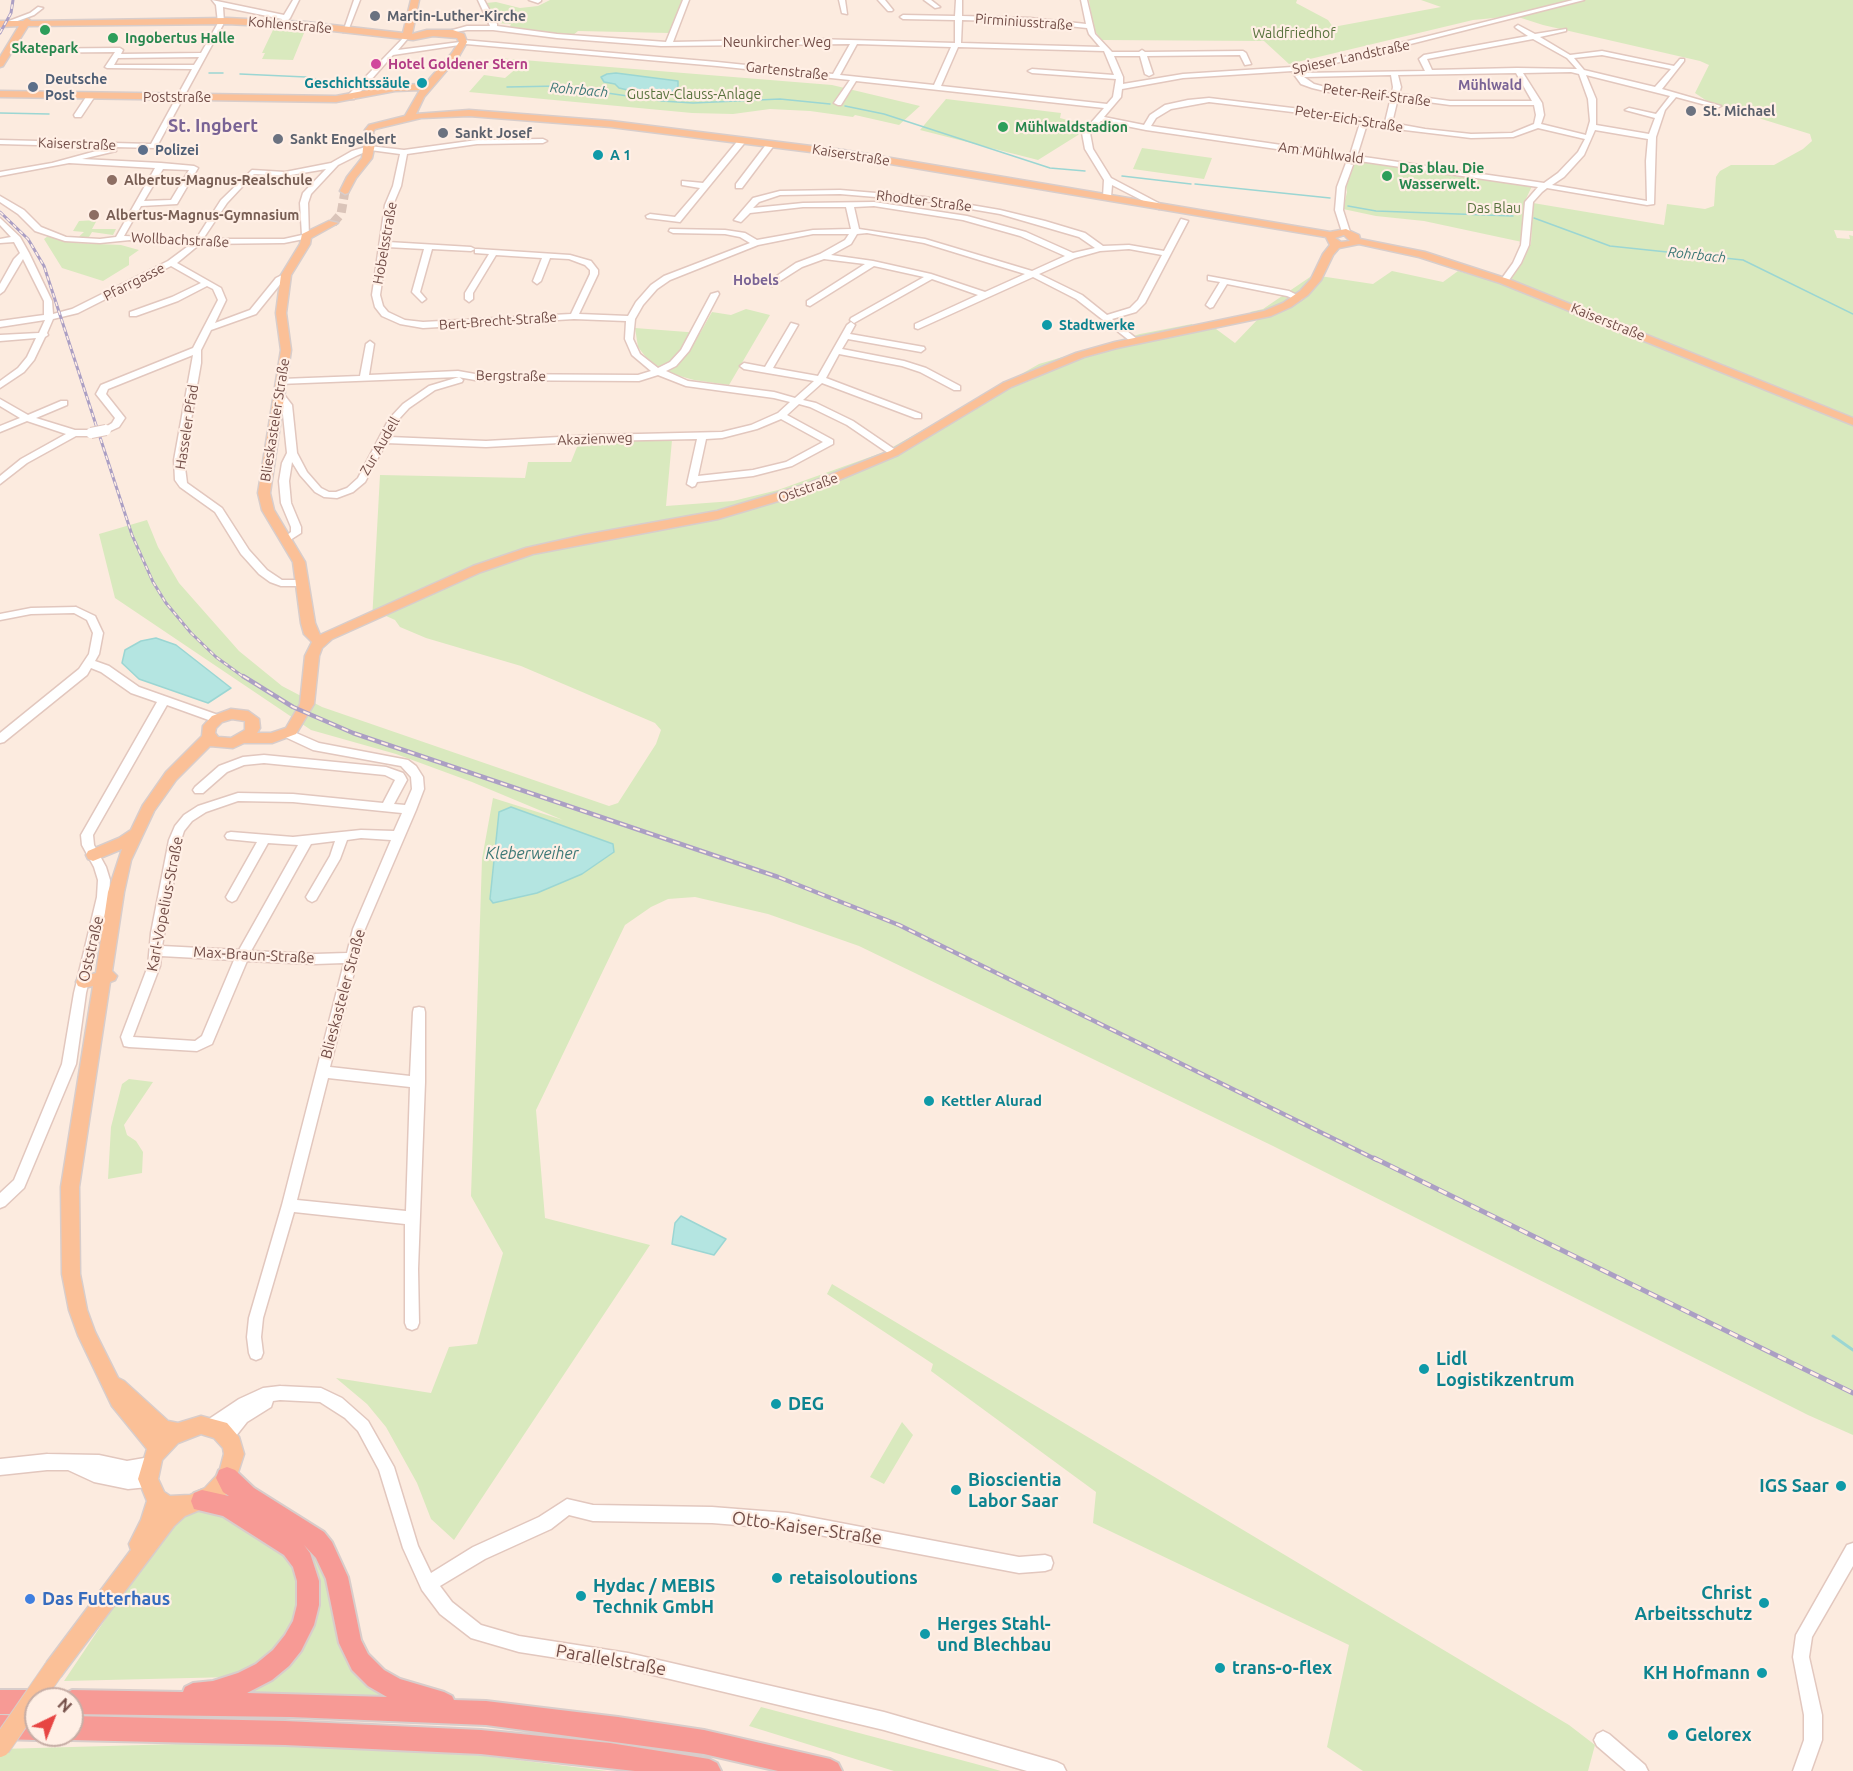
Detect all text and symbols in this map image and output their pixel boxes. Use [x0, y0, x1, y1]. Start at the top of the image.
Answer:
place label: Martin-Luther-Kirche [387, 8, 526, 24]
marker: Martin-Luther-Kirche [368, 9, 382, 23]
street label: Pirminiusstraße [974, 10, 1074, 34]
street label: Kohlenstraße [247, 13, 333, 37]
marker: Skatepark [38, 23, 52, 37]
park label: Waldfriedhof [1252, 25, 1336, 41]
place label: Ingobertus Halle [125, 30, 235, 46]
marker: Ingobertus Halle [106, 31, 120, 45]
street label: Neunkircher Weg [723, 34, 831, 50]
street label: Spieser Landstraße [1291, 36, 1411, 78]
place label: Skatepark [12, 40, 78, 56]
place label: Hotel Goldener Stern [388, 56, 528, 72]
marker: Hotel Goldener Stern [369, 57, 383, 71]
street label: Gartenstraße [745, 58, 829, 84]
place label: Deutsche Post [45, 71, 107, 104]
place label: Geschichtssäule [304, 75, 410, 91]
marker: Geschichtssäule [415, 76, 429, 90]
district label: Mühlwald [1458, 77, 1522, 93]
water label: Rohrbach [549, 79, 609, 101]
marker: Deutsche Post [26, 80, 40, 94]
street label: Peter-Reif-Straße [1322, 80, 1432, 110]
park label: Gustav-Clauss-Anlage [627, 86, 761, 102]
street label: Poststraße [143, 89, 211, 105]
street label: Peter-Eich-Straße [1294, 102, 1404, 136]
place label: St. Michael [1703, 103, 1775, 119]
marker: St. Michael [1684, 104, 1698, 118]
district label: St. Ingbert [168, 115, 258, 137]
place label: Mühlwaldstadion [1015, 119, 1128, 135]
marker: Mühlwaldstadion [996, 120, 1010, 134]
place label: Sankt Josef [455, 125, 532, 141]
marker: Sankt Josef [436, 126, 450, 140]
place label: Sankt Engelbert [290, 131, 396, 147]
marker: Sankt Engelbert [271, 132, 285, 146]
street label: Kaiserstraße [38, 134, 116, 154]
street label: Am Mühlwald [1277, 139, 1365, 167]
street label: Kaiserstraße [811, 141, 891, 169]
place label: Polizei [155, 142, 199, 158]
marker: Polizei [136, 143, 150, 157]
place label: A 1 [610, 147, 631, 163]
marker: A 1 [591, 148, 605, 162]
place label: Das blau. Die Wasserwelt. [1399, 160, 1484, 192]
marker: Das blau. Die Wasserwelt. [1380, 169, 1394, 183]
place label: Albertus-Magnus-Realschule [124, 172, 313, 188]
marker: Albertus-Magnus-Realschule [105, 173, 119, 187]
street label: Rhodter Straße [875, 187, 973, 215]
street label: Hobelsstraße [369, 200, 401, 286]
park label: Das Blau [1467, 200, 1521, 216]
place label: Albertus-Magnus-Gymnasium [106, 207, 299, 223]
marker: Albertus-Magnus-Gymnasium [87, 208, 101, 222]
street label: Wollbachstraße [130, 229, 230, 251]
water label: Rohrbach [1667, 244, 1727, 266]
street label: Pfarrgasse [101, 259, 167, 305]
district label: Hobels [733, 272, 779, 288]
street label: Kaiserstraße [1568, 300, 1648, 344]
street label: Bert-Brecht-Straße [438, 308, 558, 334]
place label: Stadtwerke [1059, 317, 1135, 333]
marker: Stadtwerke [1040, 318, 1054, 332]
street label: Blieskasteler Straße [257, 357, 293, 483]
street label: Bergstraße [476, 367, 546, 385]
street label: Hasseler Pfad [172, 383, 202, 471]
street label: Zur Audell [357, 414, 403, 478]
street label: Akazienweg [557, 429, 633, 449]
street label: Oststraße [776, 469, 840, 507]
street label: Karl-Vopelius-Straße [143, 835, 187, 973]
water label: Kleberweiher [485, 844, 579, 864]
street label: Oststraße [75, 914, 107, 984]
street label: Blieskasteler Straße [317, 927, 369, 1061]
street label: Max-Braun-Straße [193, 943, 315, 967]
place label: Kettler Alurad [941, 1092, 1042, 1110]
marker: Kettler Alurad [922, 1094, 936, 1108]
place label: Lidl Logistikzentrum [1436, 1348, 1575, 1390]
marker: Lidl Logistikzentrum [1417, 1362, 1431, 1376]
place label: DEG [788, 1393, 824, 1415]
marker: DEG [769, 1397, 783, 1411]
place label: Bioscientia Labor Saar [968, 1469, 1062, 1512]
place label: IGS Saar [1759, 1475, 1829, 1497]
marker: IGS Saar [1834, 1479, 1848, 1493]
marker: Bioscientia Labor Saar [949, 1483, 963, 1497]
street label: Otto-Kaiser-Straße [731, 1507, 883, 1549]
place label: retaisoloutions [789, 1567, 918, 1589]
marker: retaisoloutions [770, 1571, 784, 1585]
place label: Hydac / MEBIS Technik GmbH [593, 1575, 715, 1618]
place label: Christ Arbeitsschutz [1635, 1582, 1752, 1624]
place label: Das Futterhaus [42, 1588, 170, 1610]
marker: Hydac / MEBIS Technik GmbH [574, 1589, 588, 1603]
marker: Das Futterhaus [23, 1592, 37, 1606]
marker: Christ Arbeitsschutz [1757, 1596, 1771, 1610]
place label: Herges Stahl- und Blechbau [937, 1613, 1051, 1656]
marker: Herges Stahl- und Blechbau [918, 1627, 932, 1641]
street label: Parallelstraße [554, 1640, 668, 1680]
place label: trans-o-flex [1232, 1657, 1332, 1679]
marker: trans-o-flex [1213, 1661, 1227, 1675]
place label: KH Hofmann [1643, 1662, 1750, 1684]
marker: KH Hofmann [1755, 1666, 1769, 1680]
north arrow [24, 1687, 84, 1747]
text: N [54, 1695, 75, 1716]
place label: Gelorex [1685, 1724, 1751, 1746]
marker: Gelorex [1666, 1728, 1680, 1742]

